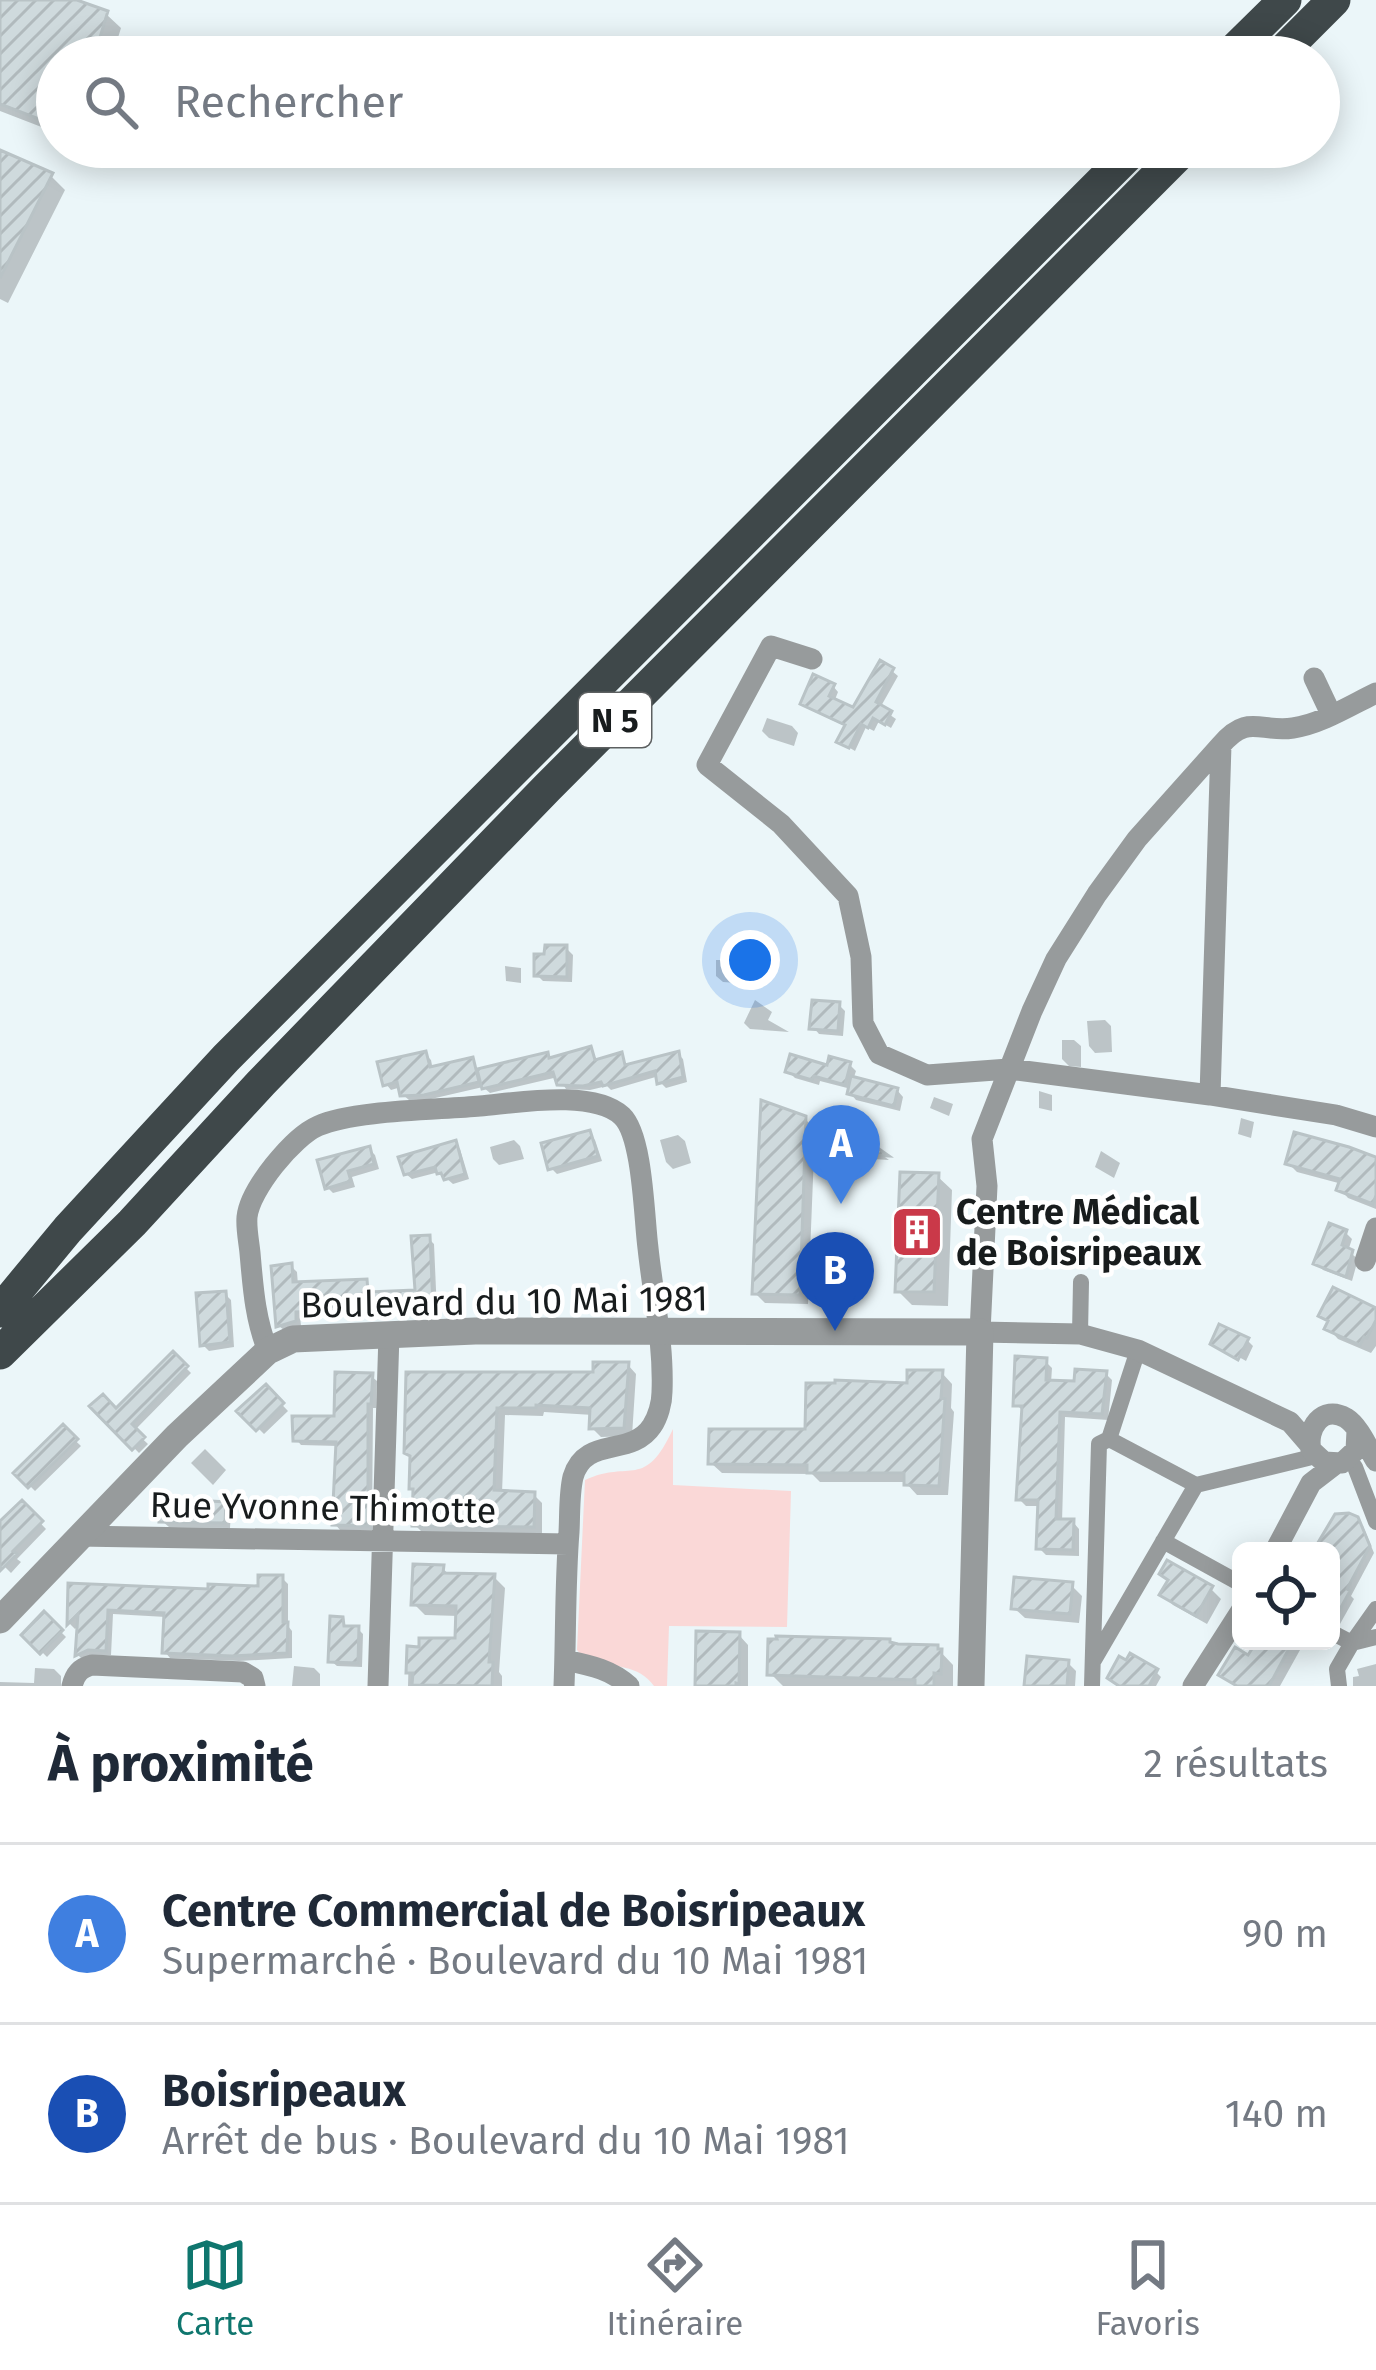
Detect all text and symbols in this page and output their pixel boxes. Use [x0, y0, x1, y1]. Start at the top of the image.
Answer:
search box [36, 36, 1340, 168]
icon: search [78, 69, 144, 135]
text: Rechercher [174, 75, 403, 129]
road number: N 5 [579, 693, 651, 747]
your location [720, 930, 780, 990]
pin: A [802, 1105, 880, 1204]
place label: Centre Médical de Boisripeaux [956, 1190, 1202, 1275]
building icon: Centre Médical de Boisripeaux [889, 1204, 945, 1260]
pin: B [796, 1232, 874, 1331]
street label: Boulevard du 10 Mai 1981 [300, 1276, 708, 1328]
street label: Rue Yvonne Thimotte [149, 1483, 497, 1533]
map controls [1232, 1542, 1340, 1650]
button: locate [1232, 1542, 1340, 1650]
text: À proximité [48, 1733, 314, 1795]
text: 2 résultats [1144, 1741, 1328, 1787]
text: Centre Commercial de Boisripeaux [162, 1884, 865, 1938]
text: A [75, 1911, 99, 1957]
text: 90 m [1242, 1911, 1328, 1957]
text: Supermarché · Boulevard du 10 Mai 1981 [162, 1938, 868, 1984]
text: Boisripeaux [162, 2064, 406, 2118]
text: B [75, 2091, 99, 2137]
text: 140 m [1225, 2091, 1328, 2137]
text: Arrêt de bus · Boulevard du 10 Mai 1981 [162, 2118, 850, 2164]
tab: Carte [176, 2232, 254, 2344]
tab: Itinéraire [606, 2232, 743, 2344]
tab: Favoris [1095, 2232, 1200, 2344]

